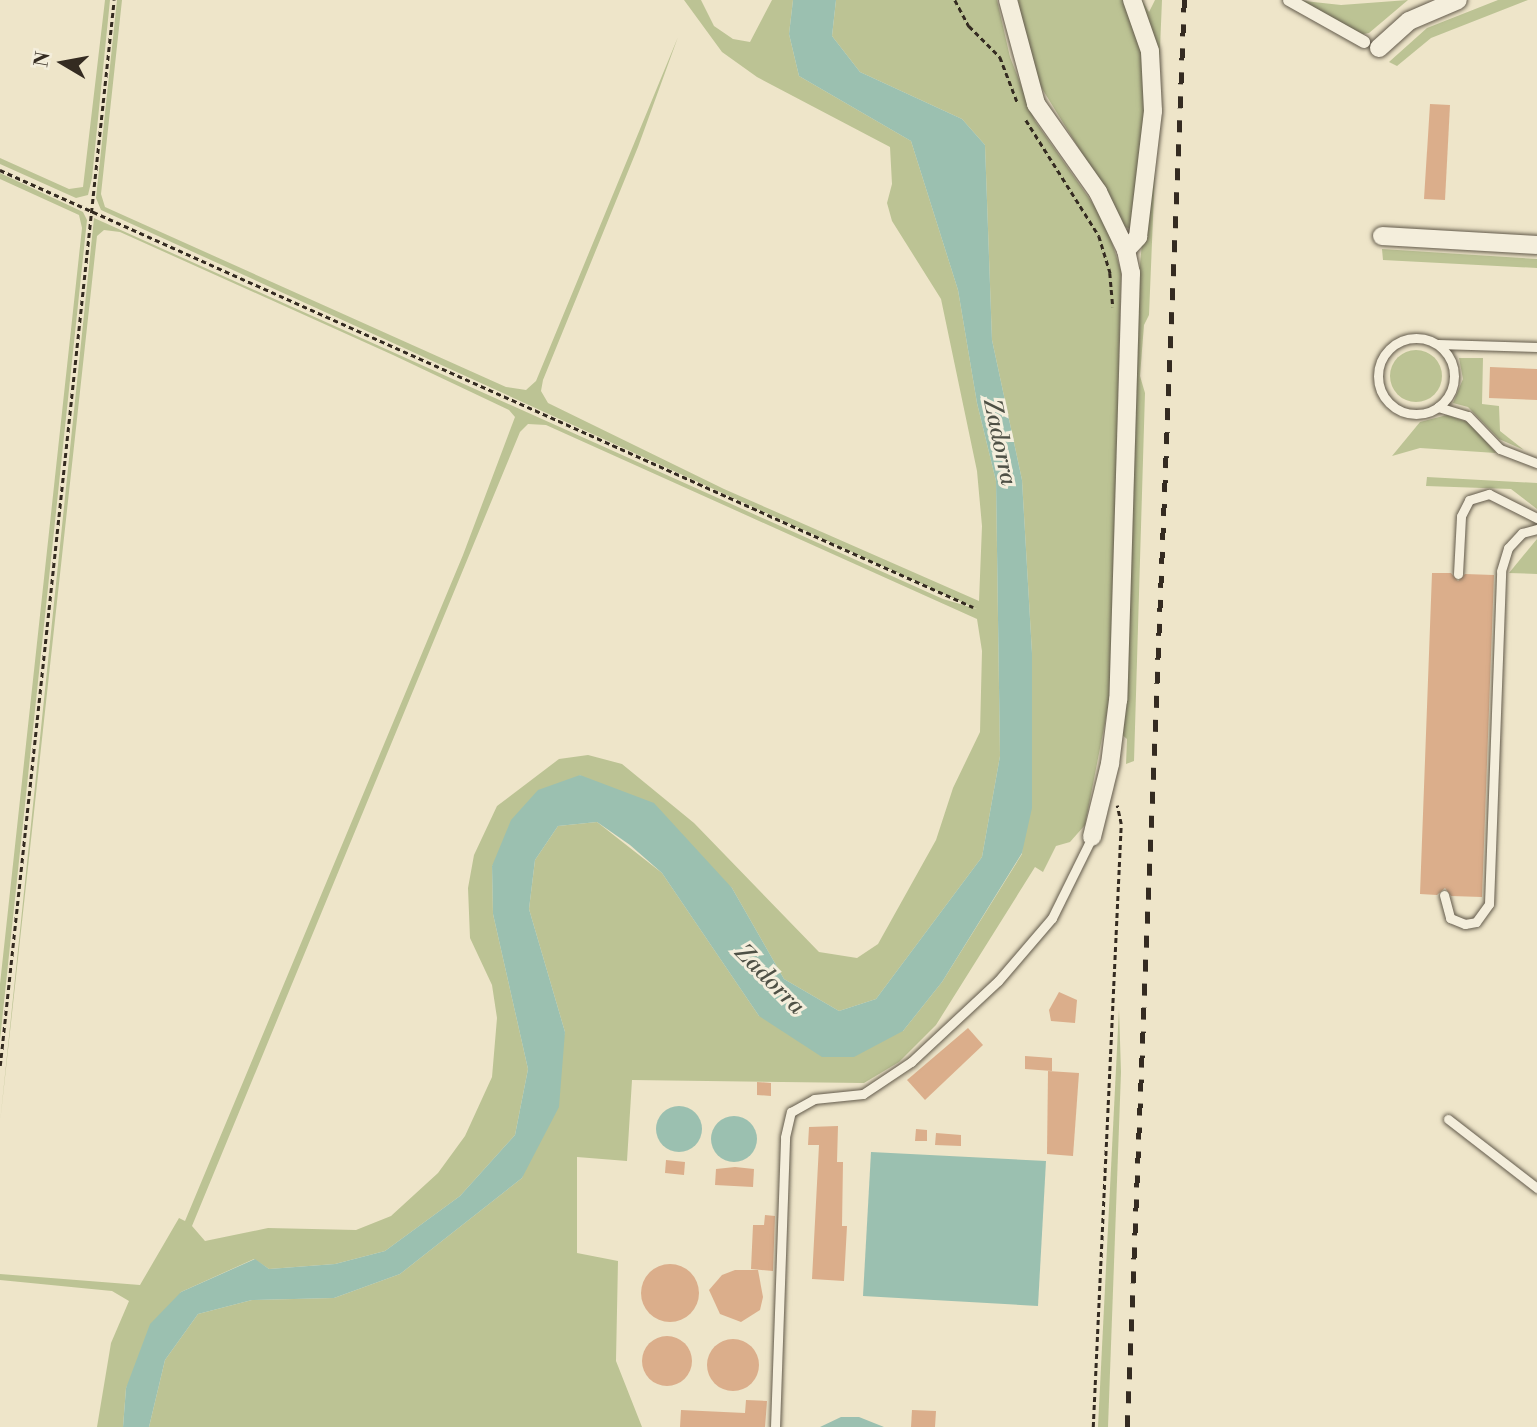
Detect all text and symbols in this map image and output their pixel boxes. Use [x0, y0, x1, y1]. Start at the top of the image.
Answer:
north arrow [28, 28, 98, 98]
text: N [29, 50, 55, 69]
water label: Zadorra [976, 396, 1022, 488]
water label: Zadorra [728, 939, 810, 1021]

